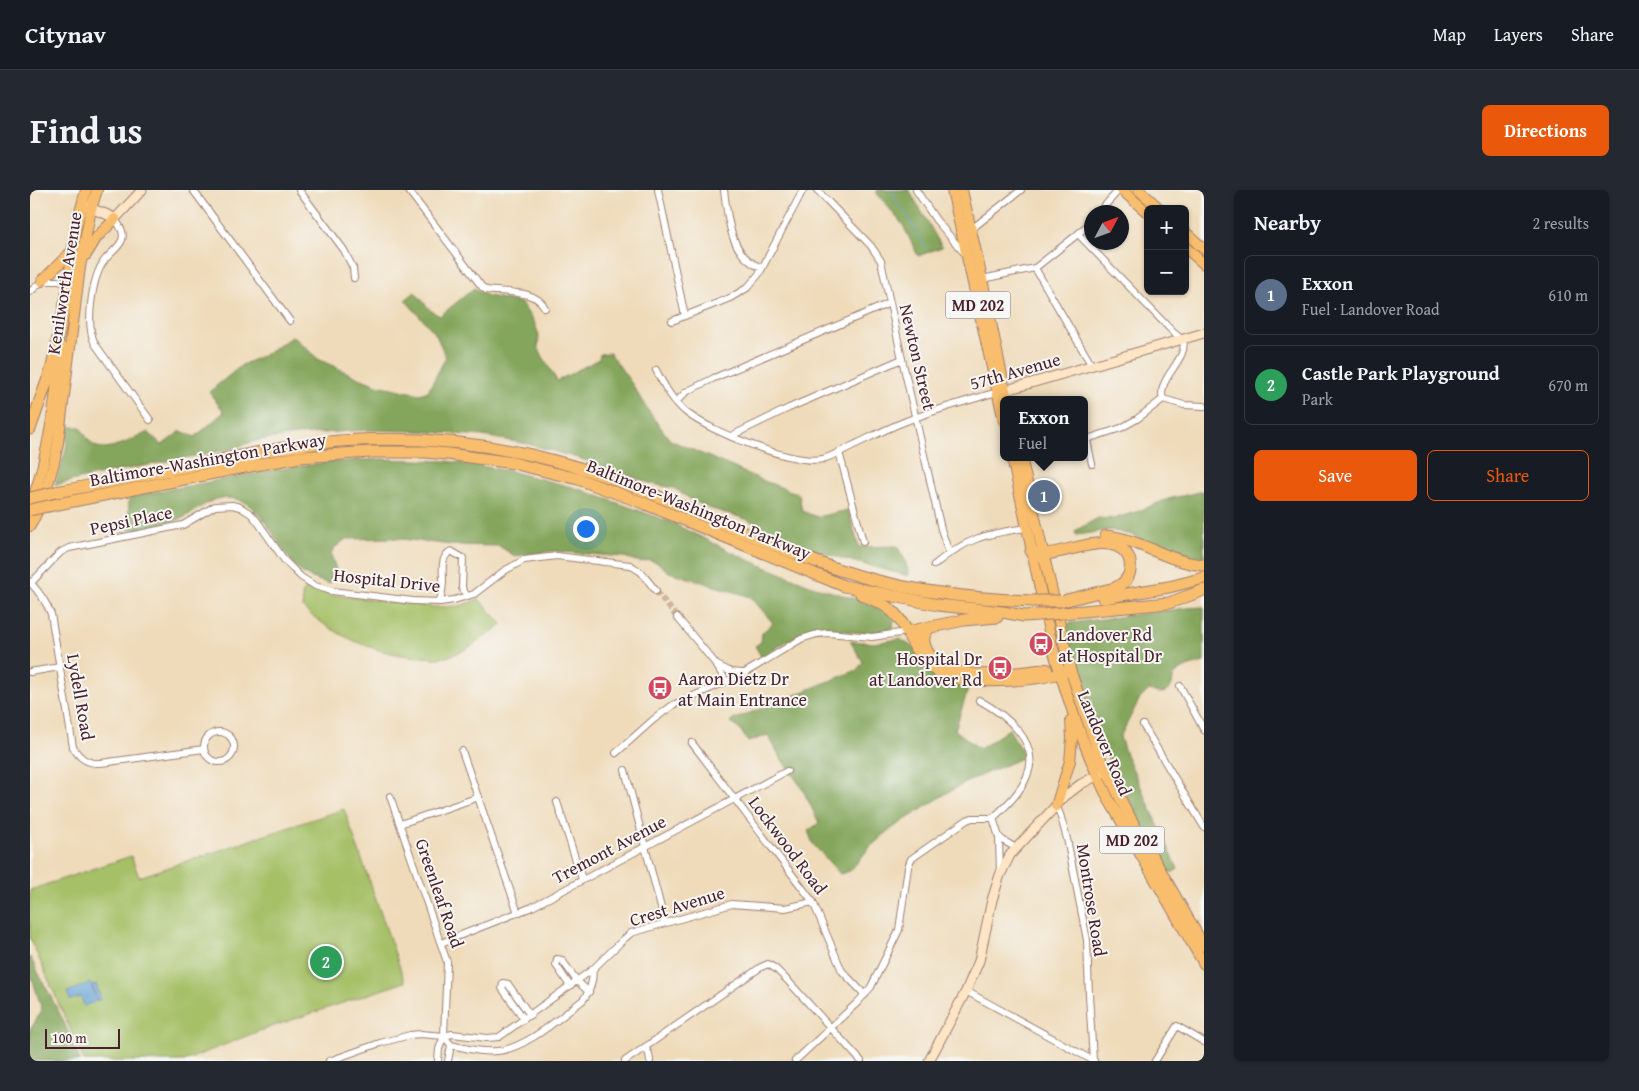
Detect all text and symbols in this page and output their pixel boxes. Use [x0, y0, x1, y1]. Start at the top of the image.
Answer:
text: Citynav [25, 17, 106, 52]
text: Map [1433, 21, 1466, 48]
text: Layers [1494, 21, 1543, 48]
text: Share [1571, 21, 1614, 48]
text: Find us [30, 105, 143, 156]
button: Directions [1482, 105, 1609, 156]
north arrow [1084, 205, 1129, 250]
map controls [1144, 205, 1189, 295]
button: + [1144, 205, 1189, 250]
text: Nearby [1254, 207, 1321, 238]
street label: Kenilworth Avenue [39, 210, 89, 356]
text: 2 results [1532, 211, 1589, 235]
button: − [1144, 250, 1189, 295]
text: Exxon [1302, 269, 1353, 297]
text: 1 [1267, 283, 1275, 307]
text: 610 m [1548, 283, 1588, 307]
road number: MD 202 [946, 292, 1010, 318]
text: Fuel · Landover Road [1302, 297, 1440, 321]
street label: Newton Street [893, 301, 943, 413]
street label: 57th Avenue [967, 345, 1063, 397]
text: Castle Park Playground [1302, 359, 1500, 387]
text: 2 [1267, 373, 1275, 397]
text: 670 m [1548, 373, 1588, 397]
text: Park [1302, 387, 1333, 411]
popup [1000, 396, 1088, 461]
text: Exxon [1018, 403, 1070, 431]
street label: Baltimore-Washington Parkway [88, 425, 328, 493]
text: Fuel [1018, 431, 1047, 455]
button: Save [1254, 450, 1417, 501]
button: Share [1427, 450, 1589, 501]
street label: Baltimore-Washington Parkway [583, 452, 815, 566]
pin: 1 [1028, 477, 1060, 515]
street label: Pepsi Place [87, 498, 175, 542]
your location [573, 516, 599, 542]
street label: Hospital Drive [332, 561, 442, 599]
place label: Landover Rd at Hospital Dr [1058, 621, 1163, 669]
bus stop icon: Landover Rd at Hospital Dr [1028, 631, 1054, 657]
place label: Hospital Dr at Landover Rd [869, 645, 983, 693]
street label: Lydell Road [60, 652, 102, 743]
bus stop icon: Hospital Dr at Landover Rd [987, 655, 1013, 681]
place label: Aaron Dietz Dr at Main Entrance [678, 665, 807, 713]
bus stop icon: Aaron Dietz Dr at Main Entrance [647, 675, 673, 701]
street label: Landover Road [1071, 686, 1139, 800]
street label: Lockwood Road [742, 790, 834, 900]
street label: Tremont Avenue [547, 808, 671, 890]
road number: MD 202 [1100, 826, 1164, 854]
street label: Greenleaf Road [409, 835, 471, 952]
street label: Montrose Road [1070, 842, 1114, 959]
street label: Crest Avenue [626, 879, 728, 933]
pin: 2 [310, 943, 342, 981]
scale bar [45, 1026, 120, 1049]
text: 100 m [52, 1028, 87, 1048]

